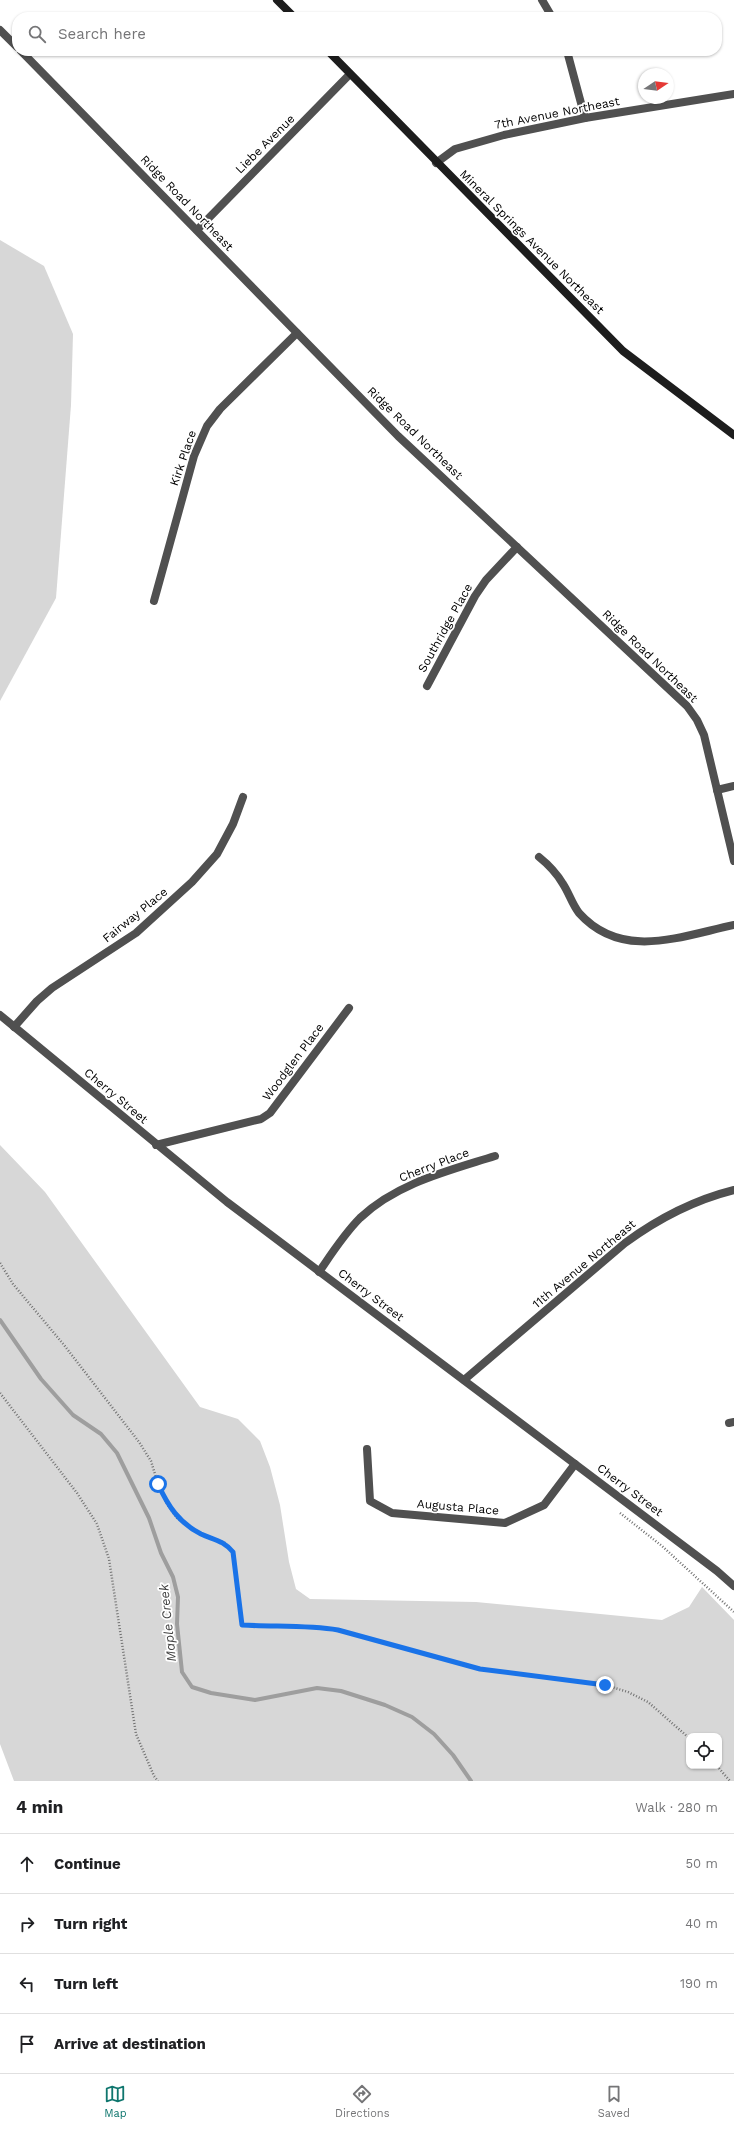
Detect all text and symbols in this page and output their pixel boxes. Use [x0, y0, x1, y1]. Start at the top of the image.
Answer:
search box [12, 12, 722, 56]
icon: search [26, 23, 48, 45]
text: Search here [58, 25, 146, 43]
north arrow [638, 68, 674, 104]
street label: 7th Avenue Northeast [493, 94, 621, 132]
street label: Liebe Avenue [233, 111, 298, 176]
street label: Ridge Road Northeast [138, 152, 236, 254]
street label: Mineral Springs Avenue Northeast [457, 167, 607, 317]
street label: Ridge Road Northeast [364, 384, 466, 482]
street label: Kirk Place [167, 428, 199, 488]
street label: Southridge Place [415, 581, 475, 675]
street label: Ridge Road Northeast [599, 607, 701, 705]
street label: Fairway Place [100, 885, 170, 945]
street label: Woodglen Place [259, 1021, 327, 1103]
street label: Cherry Street [81, 1065, 151, 1127]
street label: Cherry Place [397, 1145, 471, 1185]
street label: 11th Avenue Northeast [530, 1217, 638, 1311]
street label: Cherry Street [335, 1266, 407, 1324]
street label: Cherry Street [594, 1461, 666, 1519]
route start [149, 1475, 167, 1493]
street label: Augusta Place [416, 1496, 500, 1518]
water label: Maple Creek [156, 1583, 179, 1662]
route end [596, 1676, 614, 1694]
map controls [686, 1733, 722, 1769]
button: locate [686, 1733, 722, 1769]
text: 4 min [16, 1797, 63, 1817]
text: Walk · 280 m [635, 1800, 718, 1815]
icon: ahead [16, 1853, 38, 1875]
text: Continue [54, 1855, 121, 1873]
text: 50 m [686, 1856, 718, 1871]
icon: right [16, 1913, 38, 1935]
text: Turn right [54, 1915, 127, 1933]
text: 40 m [685, 1916, 718, 1931]
icon: left [16, 1973, 38, 1995]
text: Turn left [54, 1975, 118, 1993]
text: 190 m [680, 1976, 718, 1991]
icon: arrive [16, 2033, 38, 2055]
text: Arrive at destination [54, 2035, 206, 2053]
tab: Map [104, 2083, 127, 2120]
tab: Directions [335, 2083, 389, 2120]
tab: Saved [598, 2083, 630, 2120]

